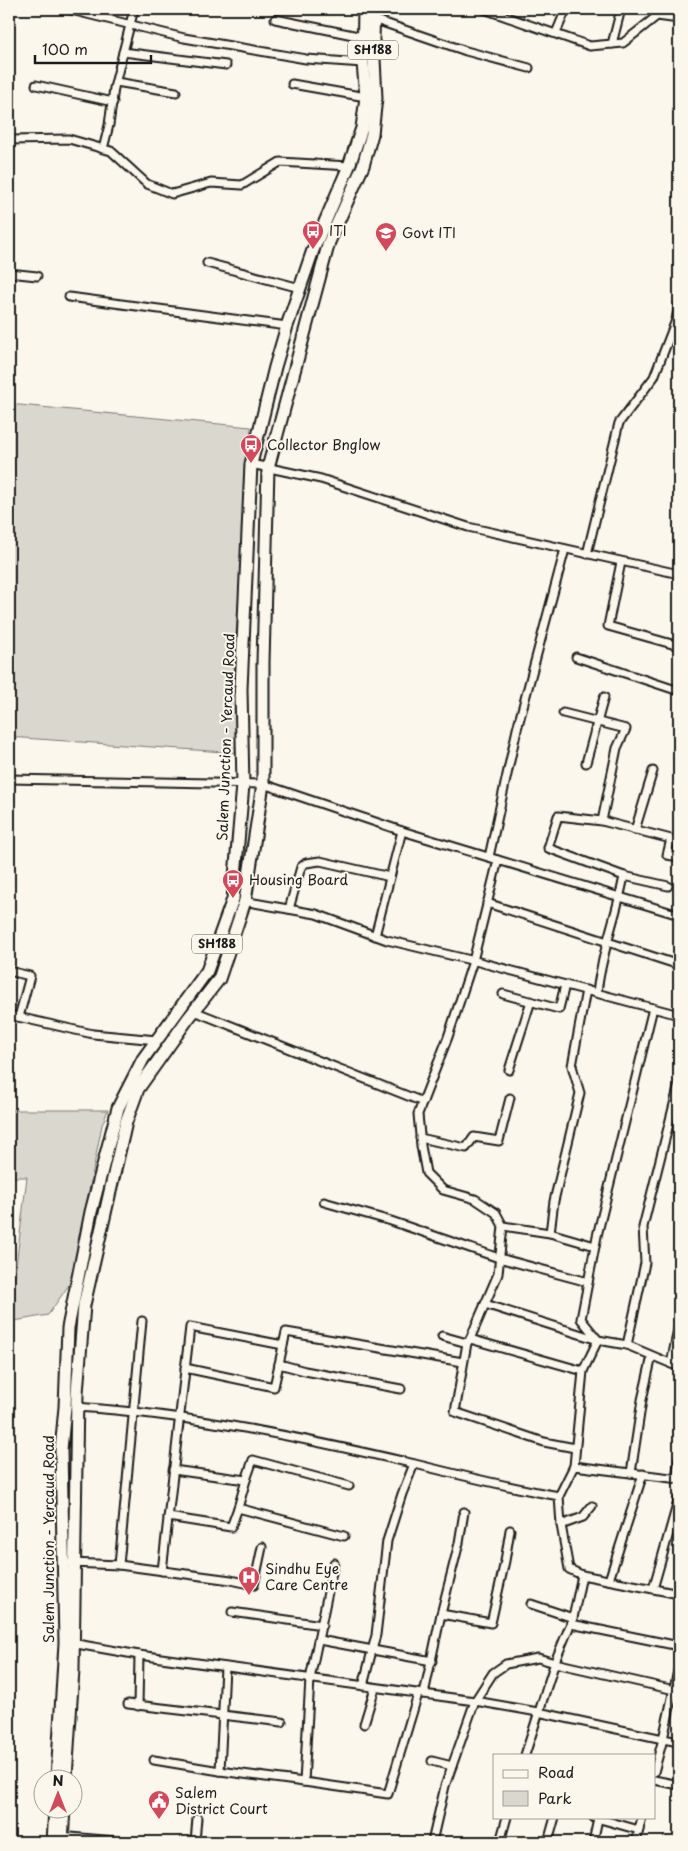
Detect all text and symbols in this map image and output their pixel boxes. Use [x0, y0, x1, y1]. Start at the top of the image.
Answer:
scale bar [35, 32, 151, 64]
text: 100 m [42, 37, 88, 60]
road number: SH188 [348, 40, 398, 60]
bus stop icon: ITI [301, 219, 325, 250]
place label: ITI [329, 220, 347, 241]
school or university icon: Govt ITI [374, 221, 398, 252]
place label: Govt ITI [402, 222, 456, 243]
bus stop icon: Collector Bnglow [239, 433, 263, 464]
place label: Collector Bnglow [267, 434, 380, 455]
street label: Salem Junction - Yercaud Road [211, 633, 240, 841]
bus stop icon: Housing Board [221, 868, 245, 899]
place label: Housing Board [249, 869, 348, 890]
road number: SH188 [192, 934, 242, 954]
street label: Salem Junction - Yercaud Road [38, 1435, 59, 1643]
place label: Sindhu Eye Care Centre [265, 1558, 348, 1595]
hospital icon: Sindhu Eye Care Centre [237, 1565, 261, 1596]
legend [493, 1754, 656, 1818]
text: Road [538, 1760, 574, 1783]
north arrow [32, 1768, 82, 1818]
text: N [52, 1770, 64, 1791]
place label: Salem District Court [175, 1782, 268, 1819]
text: Park [538, 1786, 572, 1809]
public building icon: Salem District Court [147, 1789, 171, 1820]

